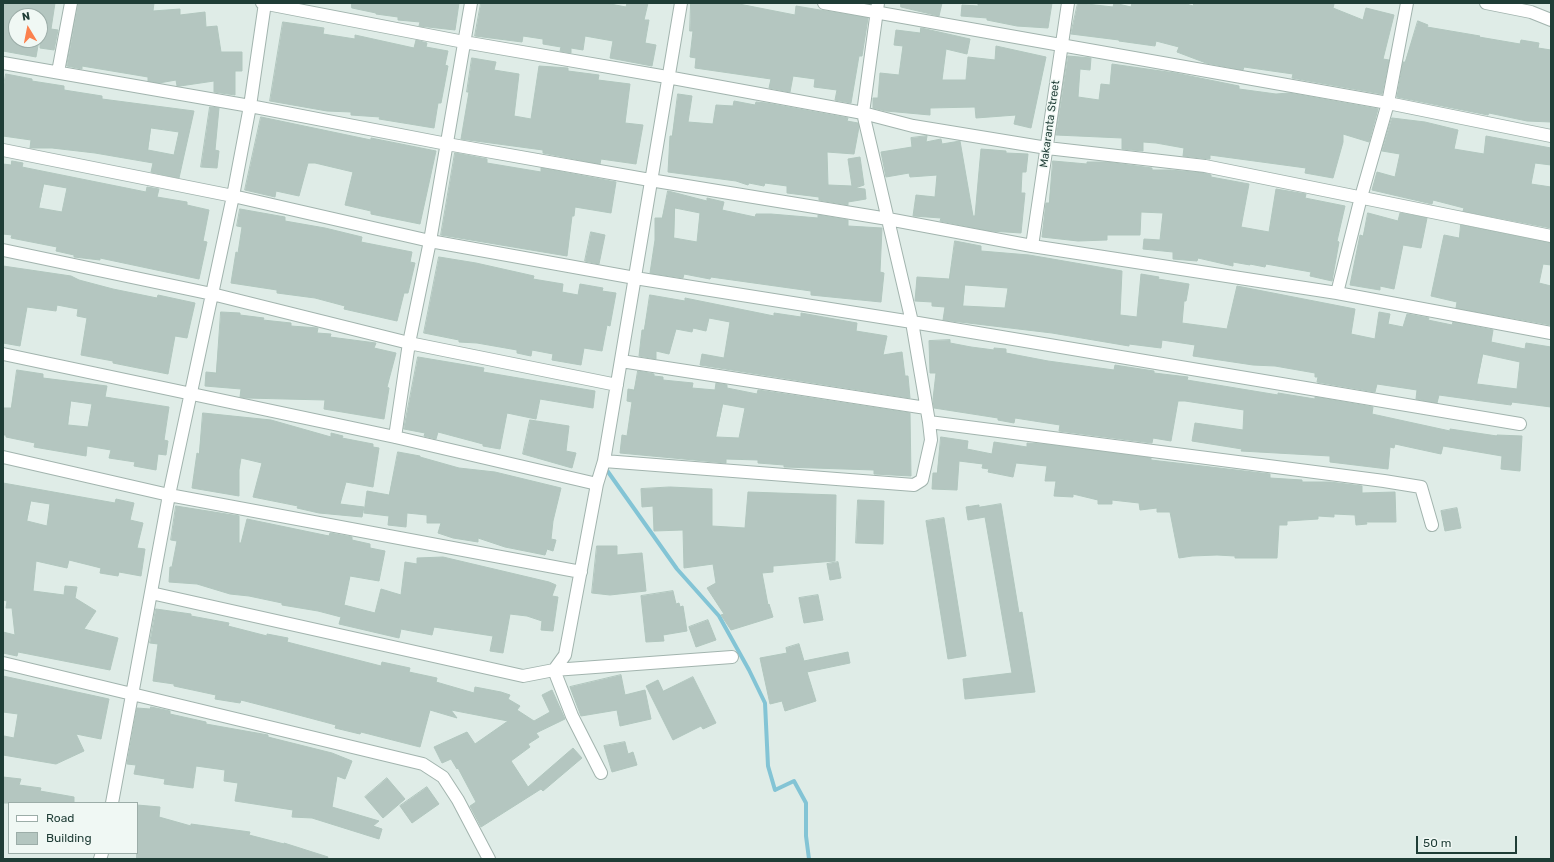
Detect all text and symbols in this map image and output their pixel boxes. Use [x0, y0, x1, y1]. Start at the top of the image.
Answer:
north arrow [8, 8, 48, 48]
text: N [21, 10, 31, 24]
street label: Makaranta Street [1037, 79, 1063, 169]
legend [8, 802, 138, 854]
text: Road [46, 811, 74, 825]
scale bar [1418, 828, 1519, 854]
text: Building [46, 831, 92, 845]
text: 50 m [1423, 836, 1451, 850]

